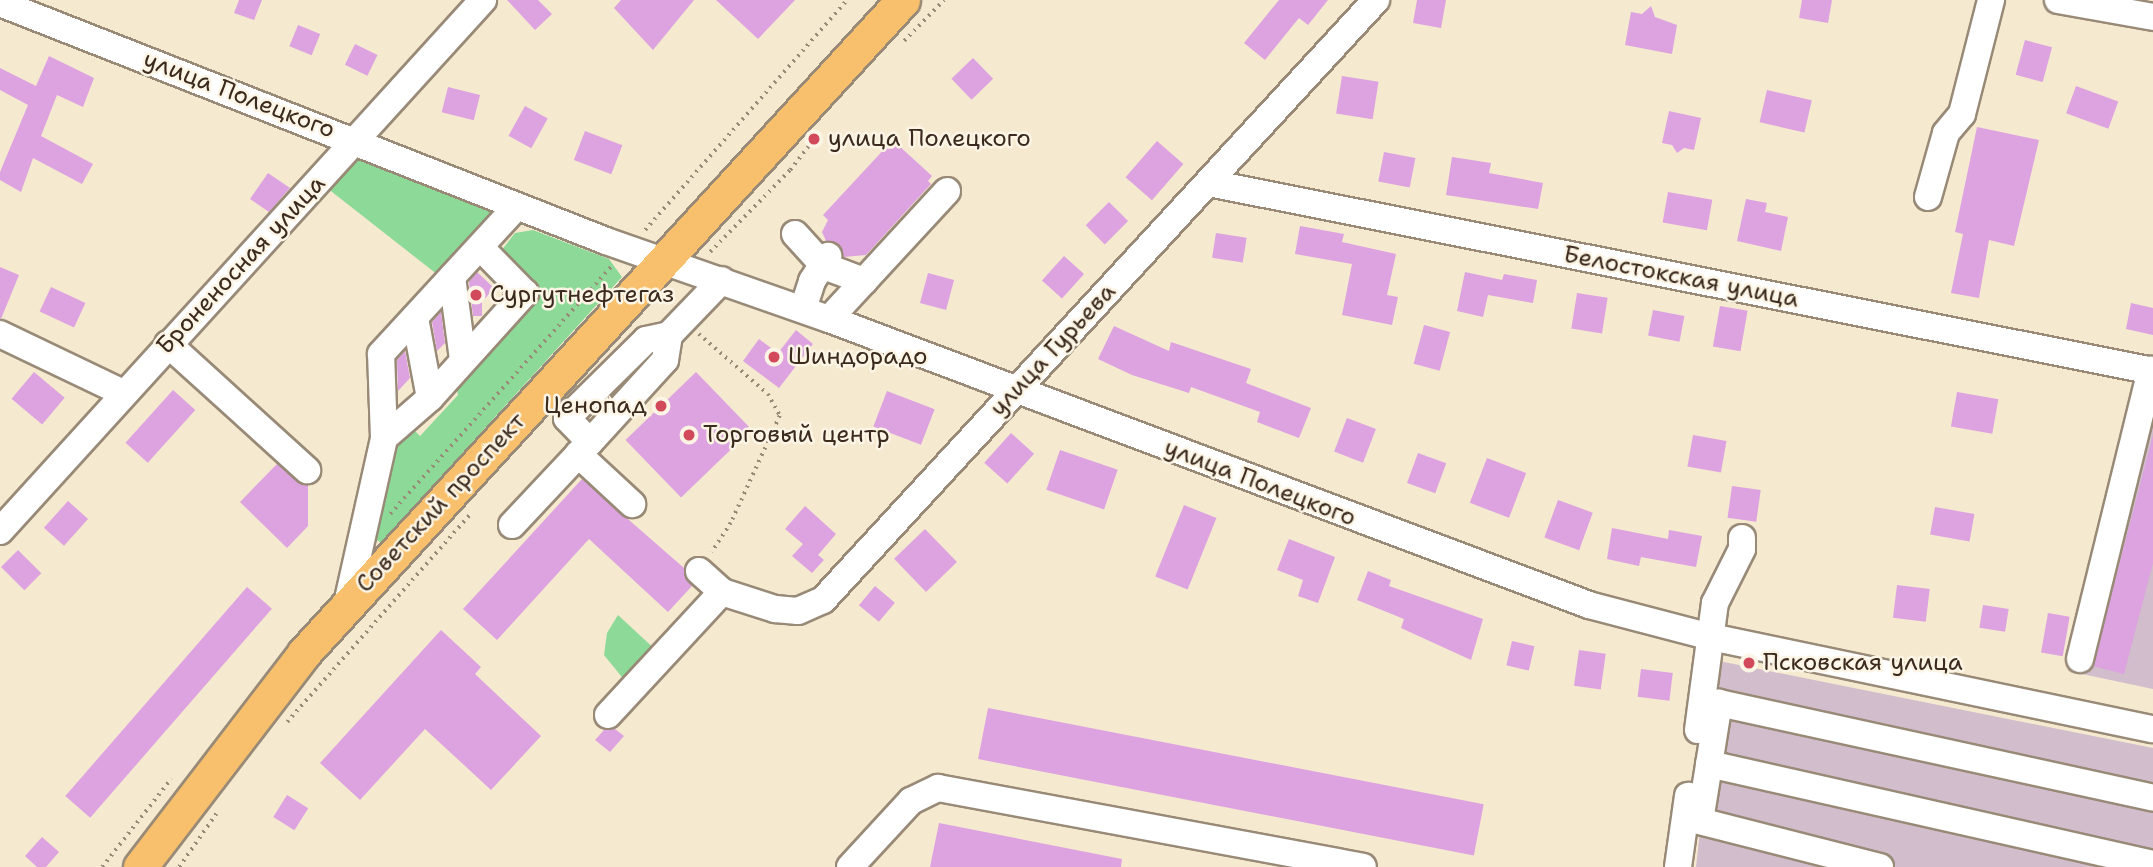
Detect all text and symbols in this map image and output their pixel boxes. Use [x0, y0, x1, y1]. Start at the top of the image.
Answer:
street label: улица Полецкого [139, 45, 339, 145]
place label: улица Полецкого [828, 125, 1031, 153]
marker: улица Полецкого [806, 131, 822, 147]
street label: Броненосная улица [151, 170, 331, 360]
street label: Белостокская улица [1561, 240, 1801, 314]
street label: улица Гурьева [984, 278, 1122, 422]
place label: Сургутнефтегаз [490, 281, 674, 309]
marker: Сургутнефтегаз [468, 287, 484, 303]
place label: Шиндорадо [788, 343, 928, 371]
marker: Шиндорадо [766, 349, 782, 365]
place label: Ценопад [544, 392, 647, 420]
marker: Ценопад [653, 398, 669, 414]
street label: Советский проспект [350, 407, 532, 599]
place label: Торговый центр [703, 421, 890, 449]
marker: Торговый центр [681, 427, 697, 443]
street label: улица Полецкого [1160, 433, 1360, 533]
place label: Псковская улица [1763, 649, 1963, 677]
marker: Псковская улица [1741, 655, 1757, 671]

